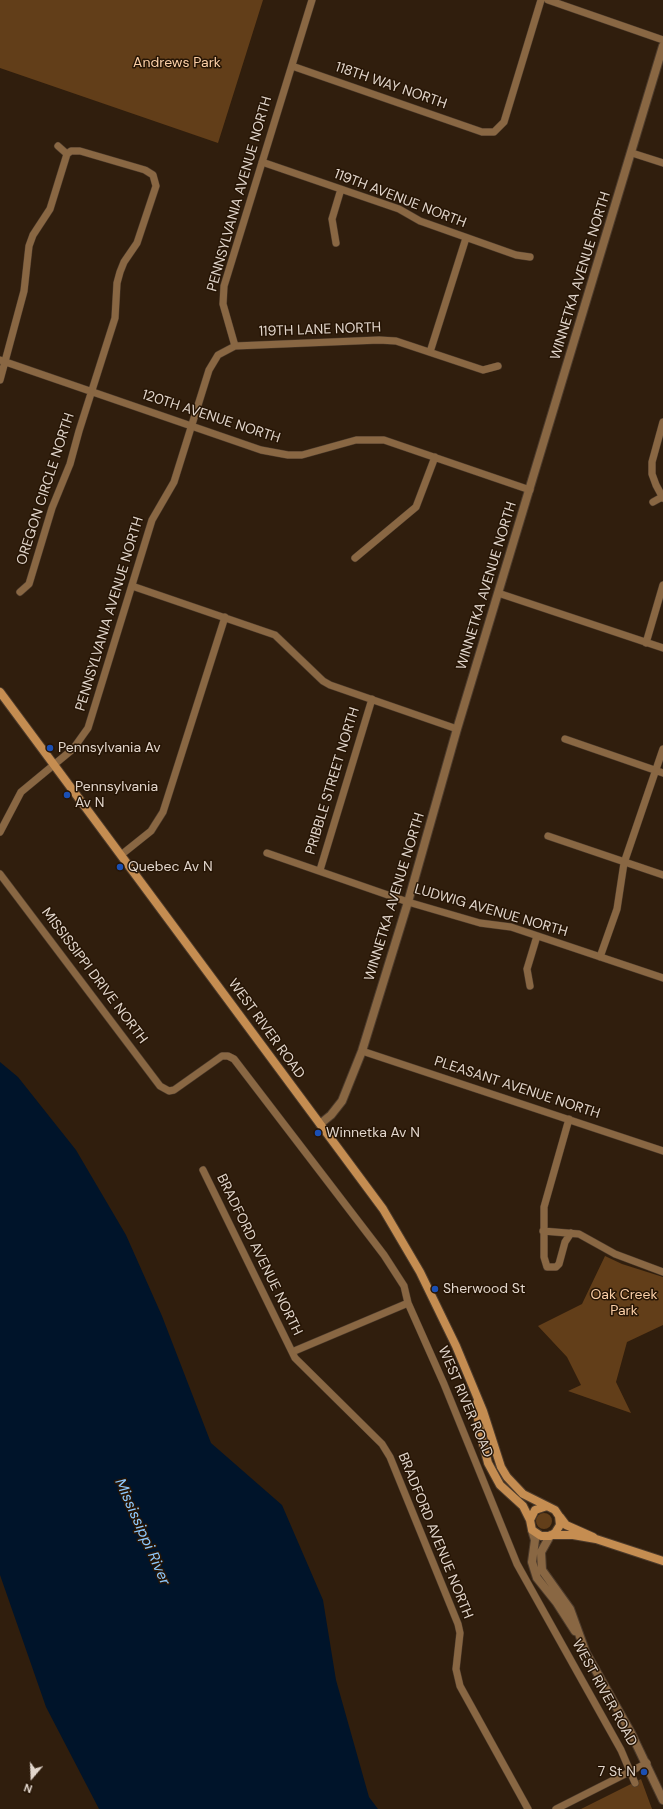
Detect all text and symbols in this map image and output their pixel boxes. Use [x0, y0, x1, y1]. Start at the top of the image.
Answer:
park label: Andrews Park [133, 55, 221, 71]
street label: 118TH WAY NORTH [333, 59, 449, 113]
street label: PENNSYLVANIA AVENUE NORTH [204, 95, 276, 293]
street label: 119TH AVENUE NORTH [332, 166, 468, 232]
street label: WINNETKA AVENUE NORTH [547, 190, 615, 362]
street label: 119TH LANE NORTH [259, 319, 381, 341]
street label: 120TH AVENUE NORTH [140, 387, 282, 447]
street label: OREGON CIRCLE NORTH [13, 411, 79, 567]
street label: WINNETKA AVENUE NORTH [453, 500, 521, 672]
street label: PENNSYLVANIA AVENUE NORTH [72, 515, 148, 713]
street label: PRIBBLE STREET NORTH [303, 705, 363, 857]
place label: Pennsylvania Av [58, 740, 161, 756]
marker: Pennsylvania Av [45, 743, 55, 753]
place label: Pennsylvania Av N [75, 779, 158, 812]
marker: Pennsylvania Av N [62, 790, 72, 800]
street label: WINNETKA AVENUE NORTH [361, 811, 429, 983]
place label: Quebec Av N [128, 859, 213, 875]
marker: Quebec Av N [115, 862, 125, 872]
street label: LUDWIG AVENUE NORTH [413, 881, 569, 941]
street label: MISSISSIPPI DRIVE NORTH [37, 905, 151, 1047]
street label: WEST RIVER ROAD [224, 976, 308, 1082]
street label: PLEASANT AVENUE NORTH [432, 1053, 602, 1123]
place label: Winnetka Av N [326, 1125, 420, 1141]
marker: Winnetka Av N [313, 1128, 323, 1138]
street label: BRADFORD AVENUE NORTH [213, 1172, 305, 1338]
place label: Sherwood St [443, 1281, 525, 1297]
marker: Sherwood St [430, 1284, 440, 1294]
park label: Oak Creek Park [590, 1287, 658, 1320]
street label: WEST RIVER ROAD [434, 1344, 496, 1460]
street label: BRADFORD AVENUE NORTH [394, 1451, 476, 1621]
water label: Mississippi River [110, 1476, 174, 1588]
street label: WEST RIVER ROAD [568, 1637, 640, 1749]
north arrow [12, 1757, 52, 1797]
place label: 7 St N [598, 1764, 636, 1780]
marker: 7 St N [639, 1767, 649, 1777]
text: N [22, 1780, 34, 1796]

